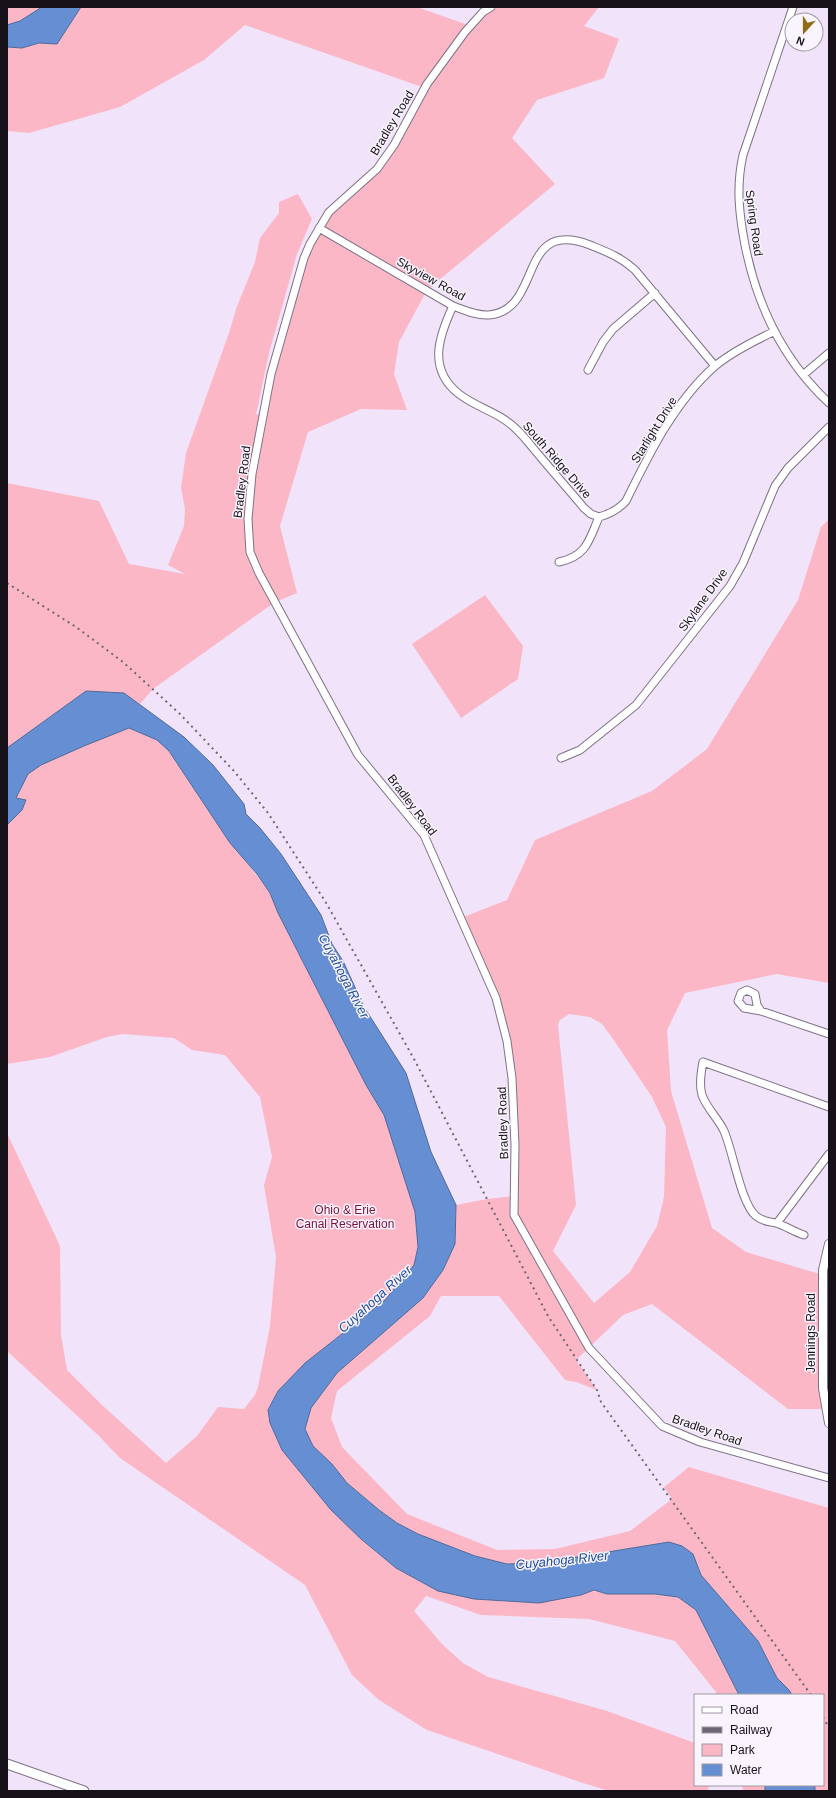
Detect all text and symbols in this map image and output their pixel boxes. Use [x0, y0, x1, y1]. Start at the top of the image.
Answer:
north arrow [784, 12, 824, 52]
text: N [795, 34, 806, 48]
street label: Bradley Road [367, 88, 417, 158]
street label: Spring Road [742, 189, 766, 257]
street label: Skyview Road [394, 254, 468, 304]
street label: Starlight Drive [628, 394, 680, 466]
street label: South Ridge Drive [520, 419, 594, 502]
street label: Bradley Road [231, 445, 253, 519]
street label: Skylane Drive [676, 566, 731, 634]
street label: Bradley Road [385, 772, 439, 838]
water label: Cuyahoga River [315, 931, 373, 1021]
street label: Bradley Road [495, 1086, 511, 1160]
park label: Ohio & Erie Canal Reservation [296, 1203, 394, 1231]
water label: Cuyahoga River [335, 1262, 415, 1336]
street label: Jennings Road [804, 1293, 818, 1373]
street label: Bradley Road [670, 1412, 744, 1448]
water label: Cuyahoga River [515, 1548, 610, 1572]
legend [694, 1694, 824, 1786]
text: Road [730, 1703, 759, 1717]
text: Railway [730, 1723, 772, 1737]
text: Park [730, 1743, 756, 1757]
text: Water [730, 1763, 762, 1777]

